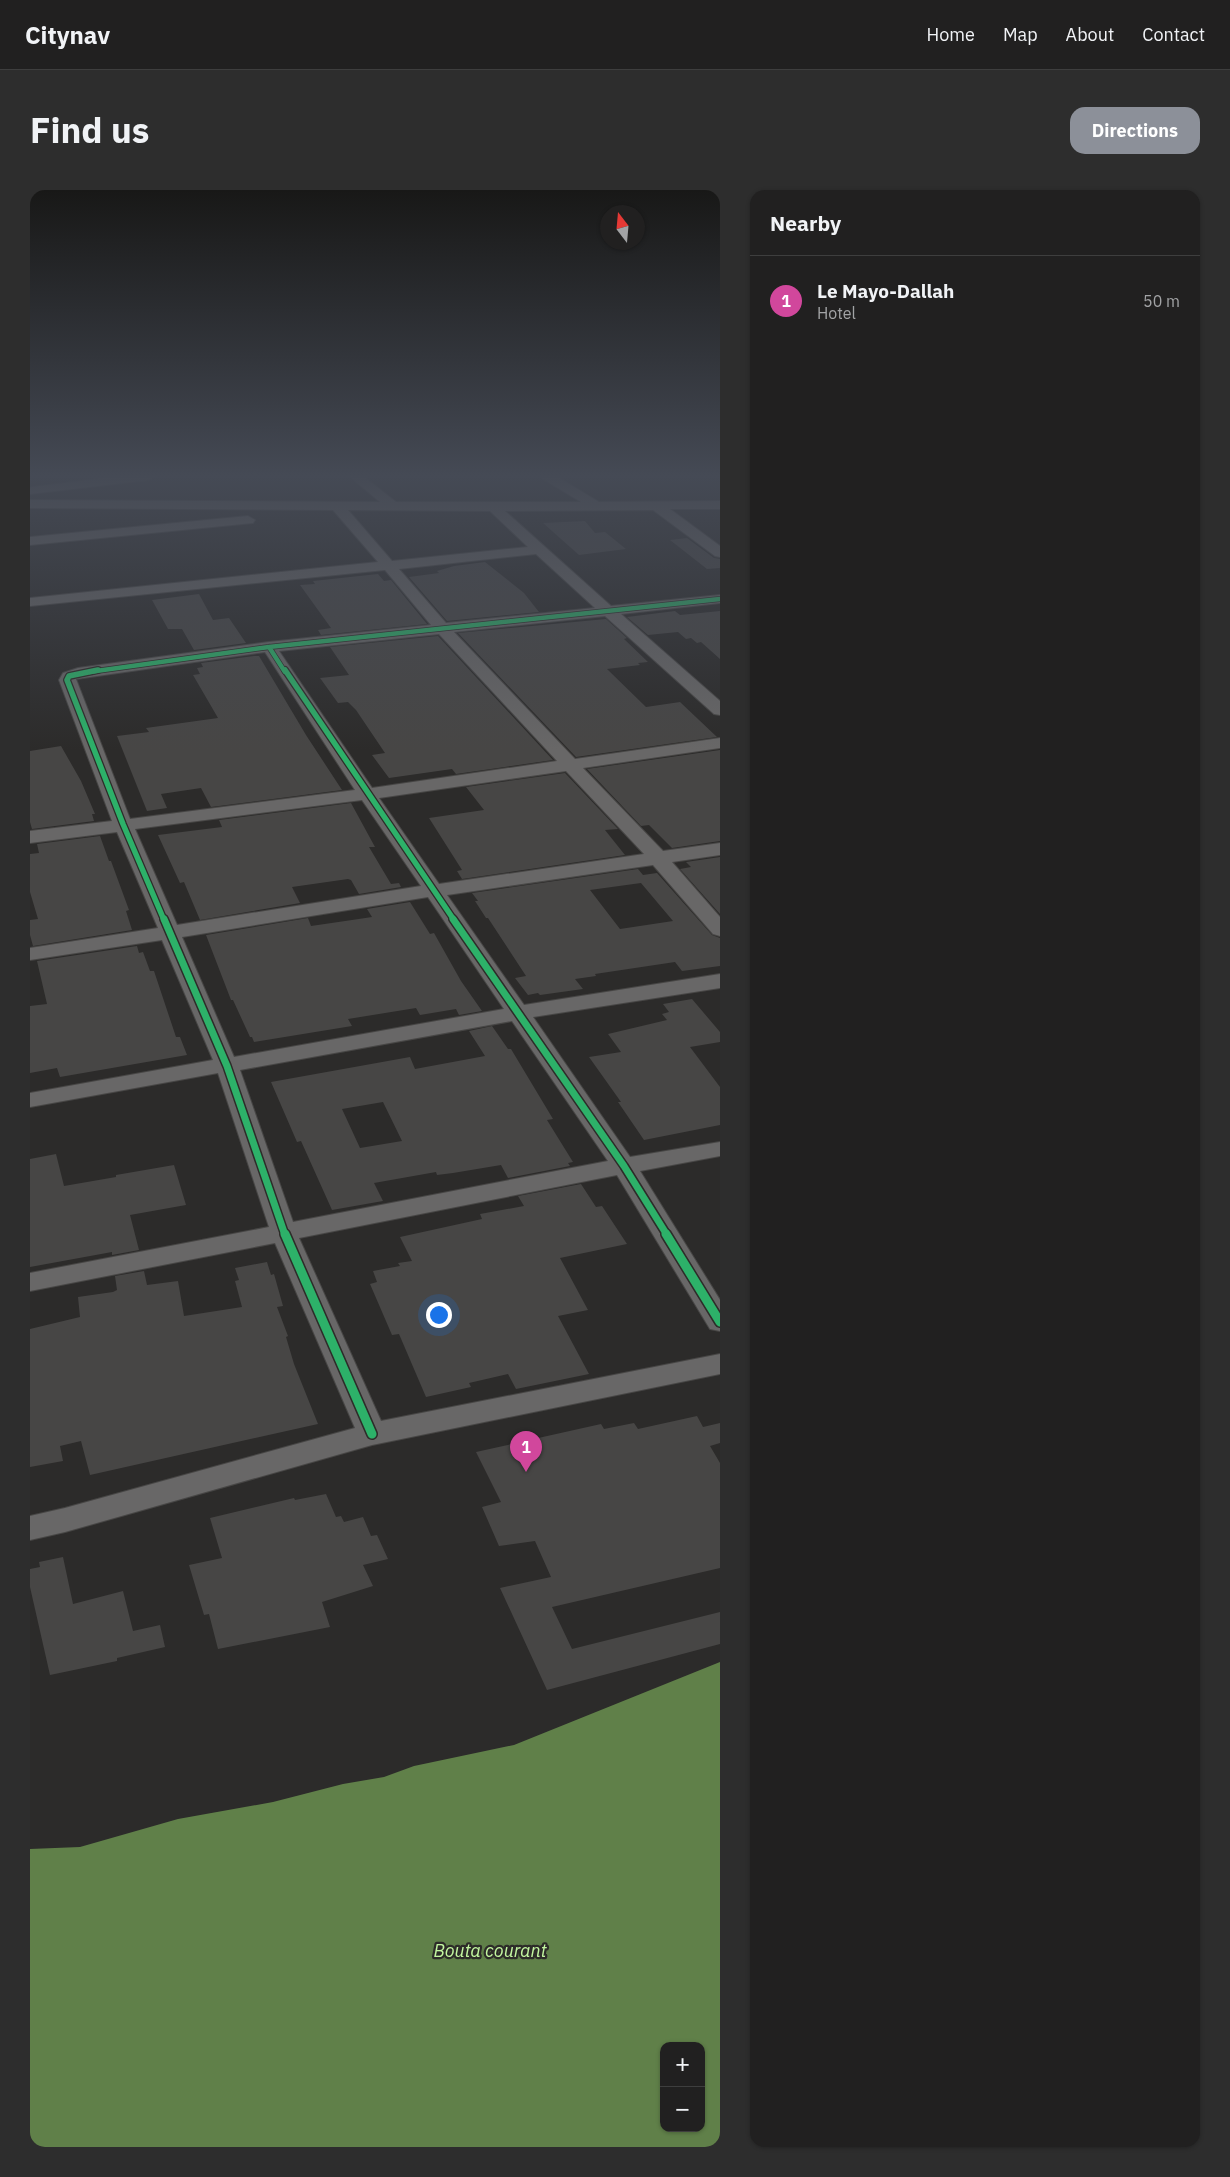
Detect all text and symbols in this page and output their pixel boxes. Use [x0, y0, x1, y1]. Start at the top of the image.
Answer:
text: Citynav [25, 19, 110, 51]
text: Home [927, 23, 975, 46]
text: Map [1003, 23, 1038, 46]
text: About [1066, 23, 1114, 46]
text: Contact [1142, 23, 1205, 46]
text: Find us [30, 107, 149, 153]
button: Directions [1070, 107, 1200, 154]
north arrow [600, 205, 645, 250]
text: Nearby [770, 209, 841, 237]
text: Le Mayo-Dallah [817, 279, 954, 303]
text: 1 [781, 291, 791, 311]
text: 50 m [1143, 291, 1180, 311]
text: Hotel [817, 303, 856, 323]
your location [426, 1302, 452, 1328]
pin: 1 [510, 1431, 542, 1472]
water label: Bouta courant [433, 1939, 548, 1962]
map controls [660, 2042, 705, 2132]
button: + [660, 2042, 705, 2087]
button: − [660, 2087, 705, 2132]

